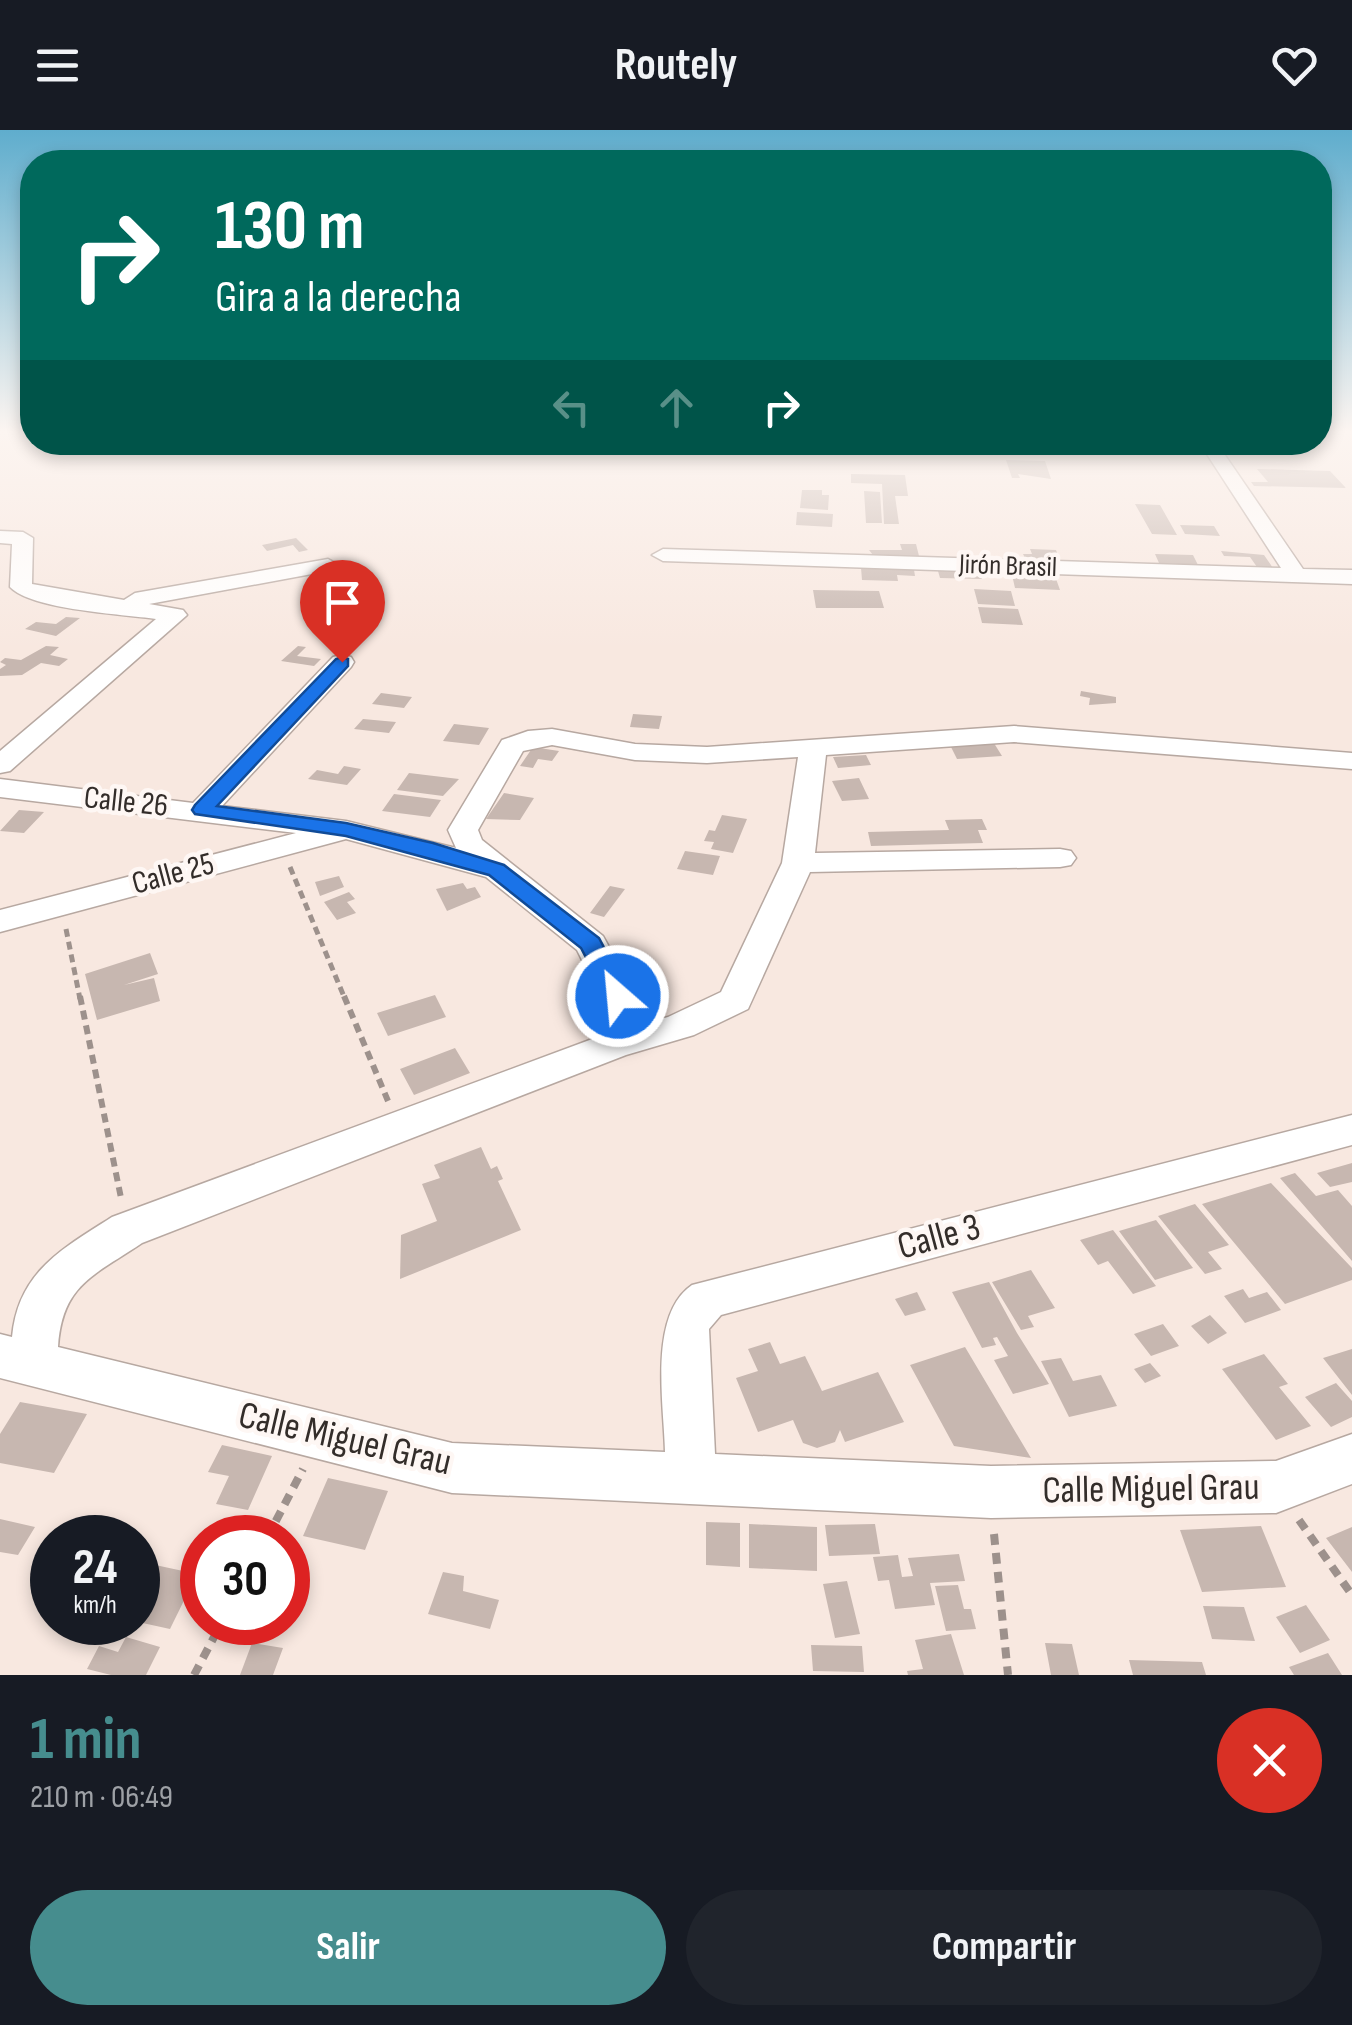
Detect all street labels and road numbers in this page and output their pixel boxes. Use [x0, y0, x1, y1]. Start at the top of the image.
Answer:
street label: Jirón Brasil [958, 548, 1057, 584]
street label: Calle 26 [82, 778, 170, 826]
street label: Calle 25 [128, 844, 218, 904]
street label: Calle 3 [893, 1204, 985, 1270]
street label: Calle Miguel Grau [234, 1393, 456, 1485]
street label: Calle Miguel Grau [1042, 1465, 1260, 1513]

